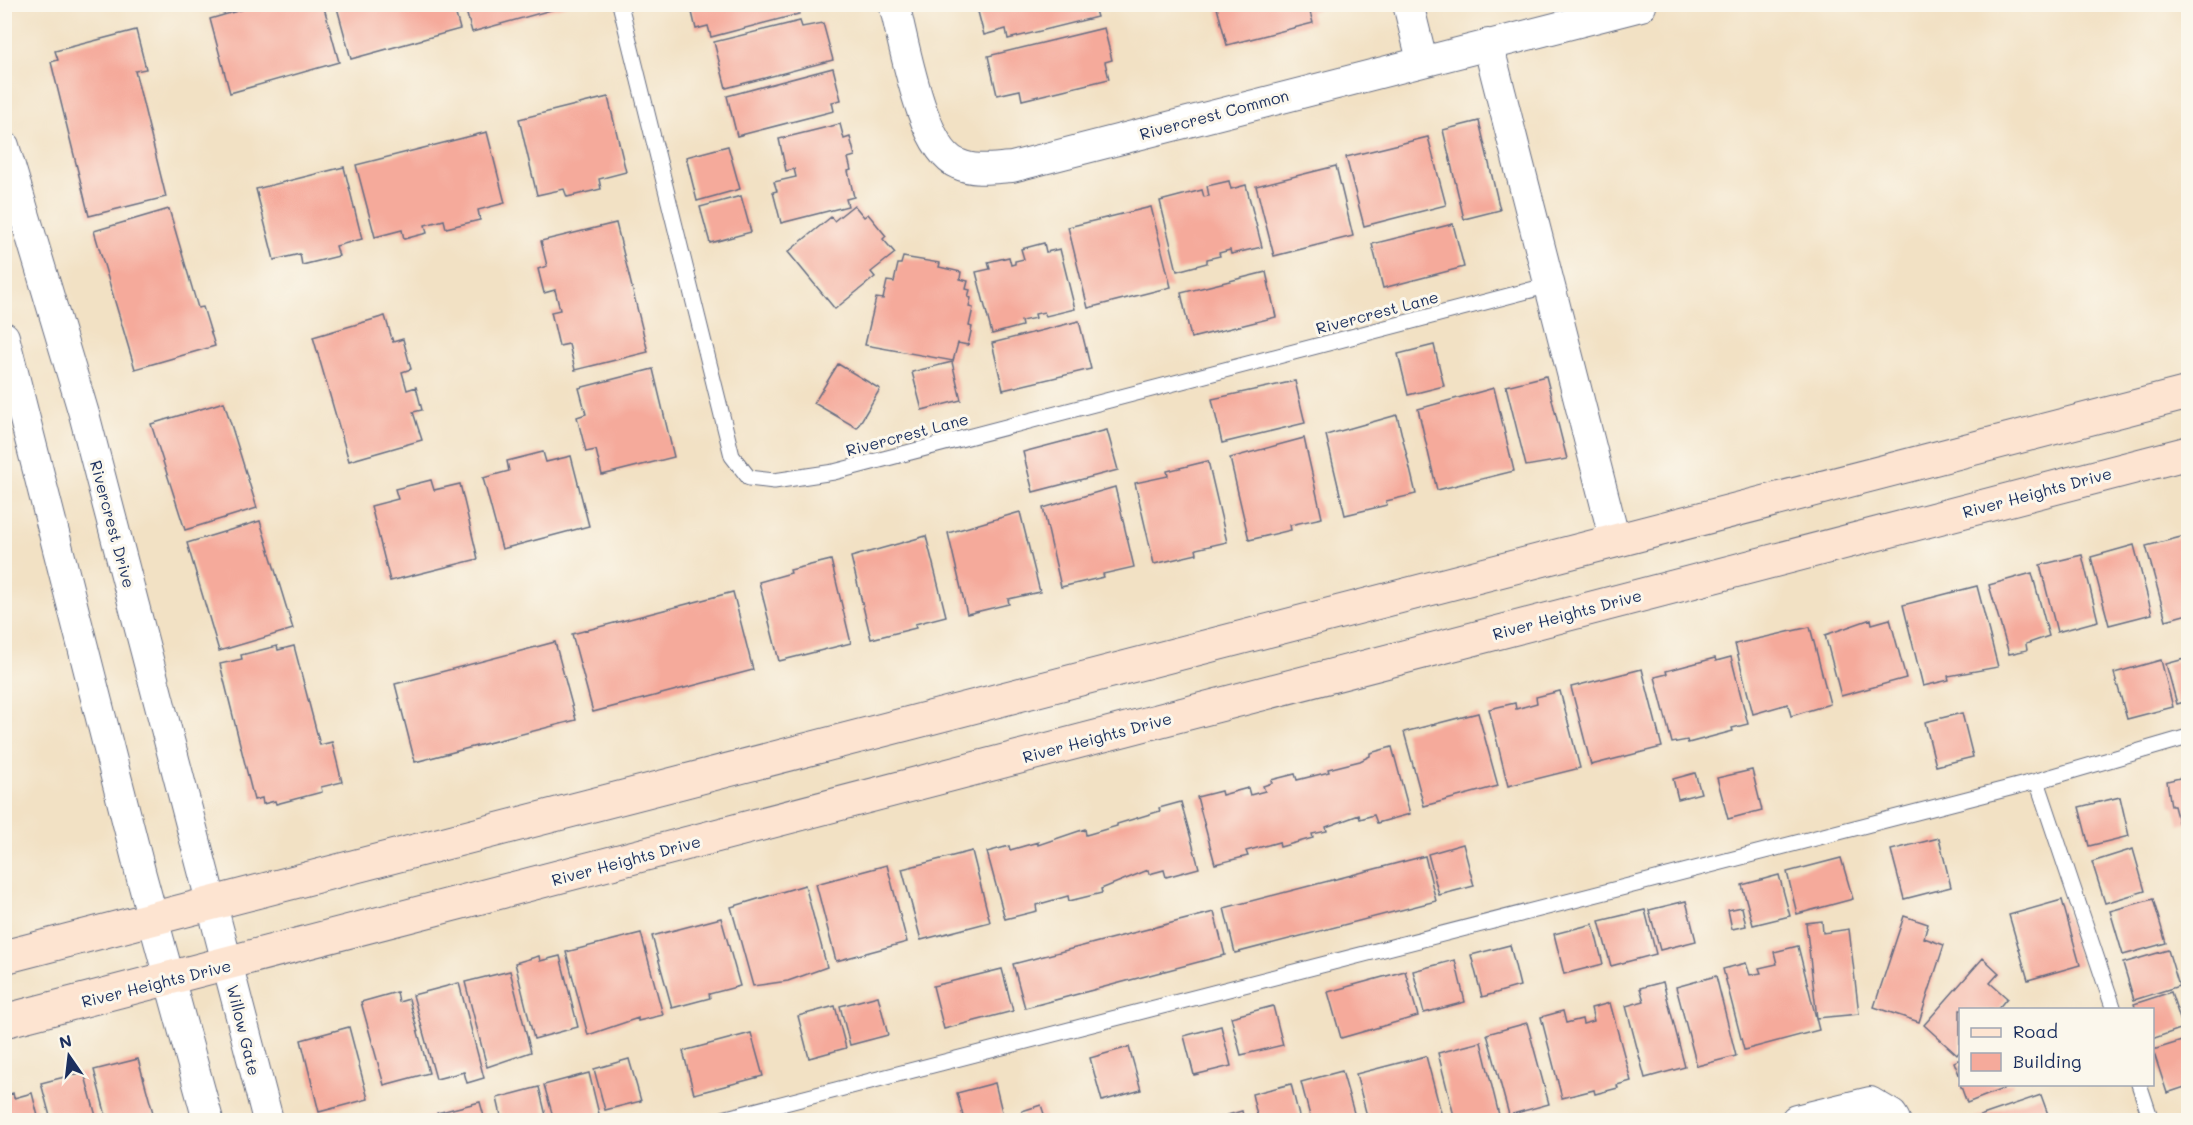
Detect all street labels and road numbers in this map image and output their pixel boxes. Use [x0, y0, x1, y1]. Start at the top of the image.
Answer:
street label: Rivercrest Common [1137, 84, 1291, 144]
street label: Rivercrest Lane [1313, 286, 1441, 338]
street label: Rivercrest Lane [843, 408, 971, 460]
street label: Rivercrest Drive [86, 458, 140, 590]
street label: River Heights Drive [1960, 462, 2114, 522]
street label: River Heights Drive [1490, 584, 1644, 644]
street label: River Heights Drive [1020, 707, 1174, 767]
street label: River Heights Drive [549, 830, 703, 890]
street label: River Heights Drive [79, 954, 233, 1012]
street label: Willow Gate [223, 982, 265, 1078]

